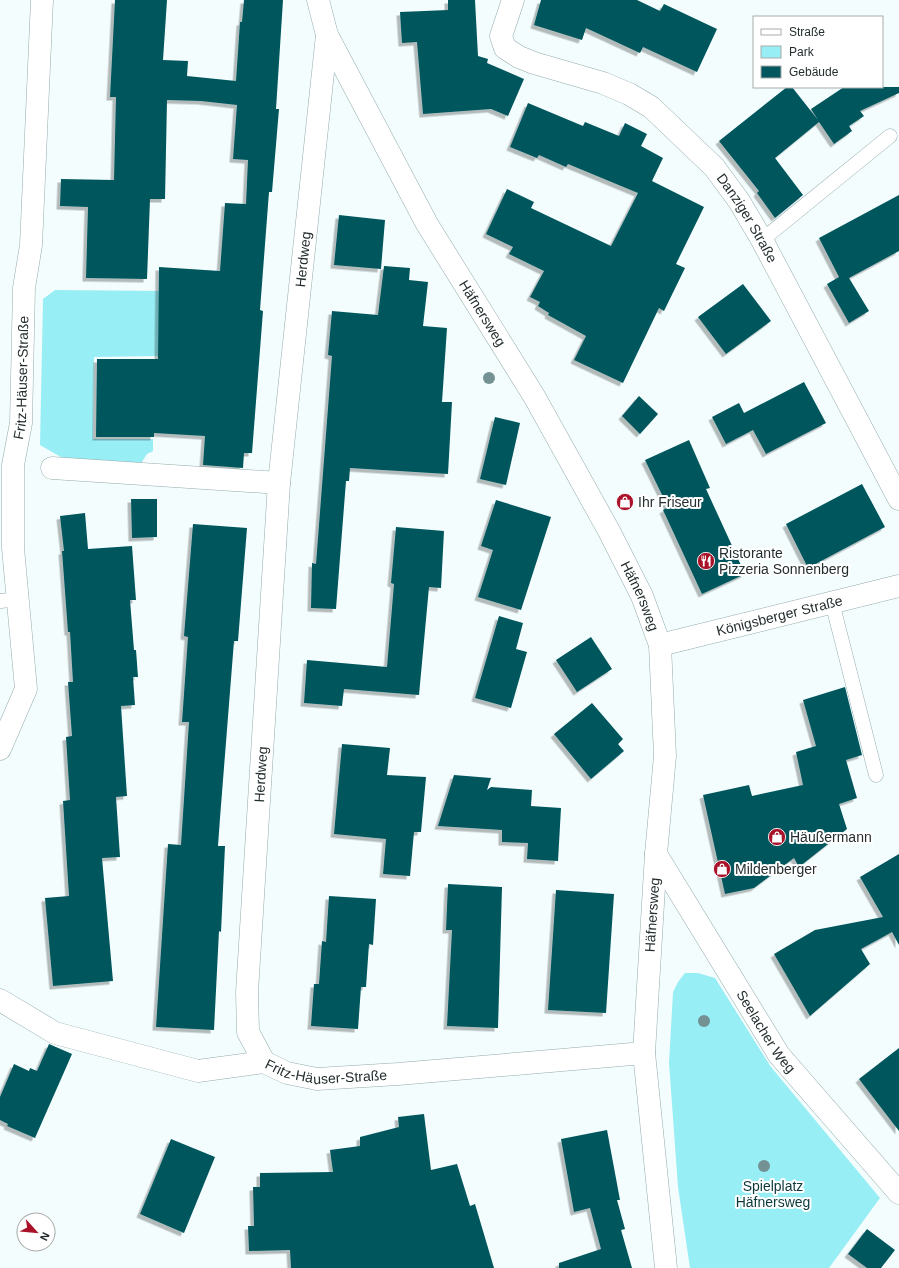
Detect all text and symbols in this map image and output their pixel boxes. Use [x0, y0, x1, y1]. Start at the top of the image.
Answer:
legend [753, 16, 883, 88]
text: Straße [789, 25, 825, 39]
text: Park [789, 45, 815, 59]
text: Gebäude [789, 65, 839, 79]
street label: Danziger Straße [713, 170, 781, 266]
street label: Herdweg [292, 231, 314, 288]
street label: Häfnersweg [456, 277, 509, 349]
street label: Fritz-Häuser-Straße [10, 315, 31, 441]
shop icon: Ihr Friseur [615, 492, 635, 512]
place label: Ihr Friseur [638, 494, 702, 510]
place label: Ristorante Pizzeria Sonnenberg [719, 545, 849, 577]
restaurant icon: Ristorante Pizzeria Sonnenberg [696, 551, 716, 571]
street label: Häfnersweg [618, 558, 662, 633]
street label: Königsberger Straße [715, 592, 844, 639]
street label: Herdweg [251, 746, 270, 803]
shop icon: Häußermann [767, 827, 787, 847]
place label: Häußermann [790, 829, 872, 845]
shop icon: Mildenberger [712, 859, 732, 879]
place label: Mildenberger [735, 861, 817, 877]
street label: Häfnersweg [641, 877, 663, 953]
street label: Seelacher Weg [733, 987, 799, 1076]
street label: Fritz-Häuser-Straße [263, 1056, 388, 1087]
park label: Spielplatz Häfnersweg [736, 1178, 810, 1210]
north arrow [16, 1212, 56, 1252]
text: N [38, 1230, 52, 1243]

